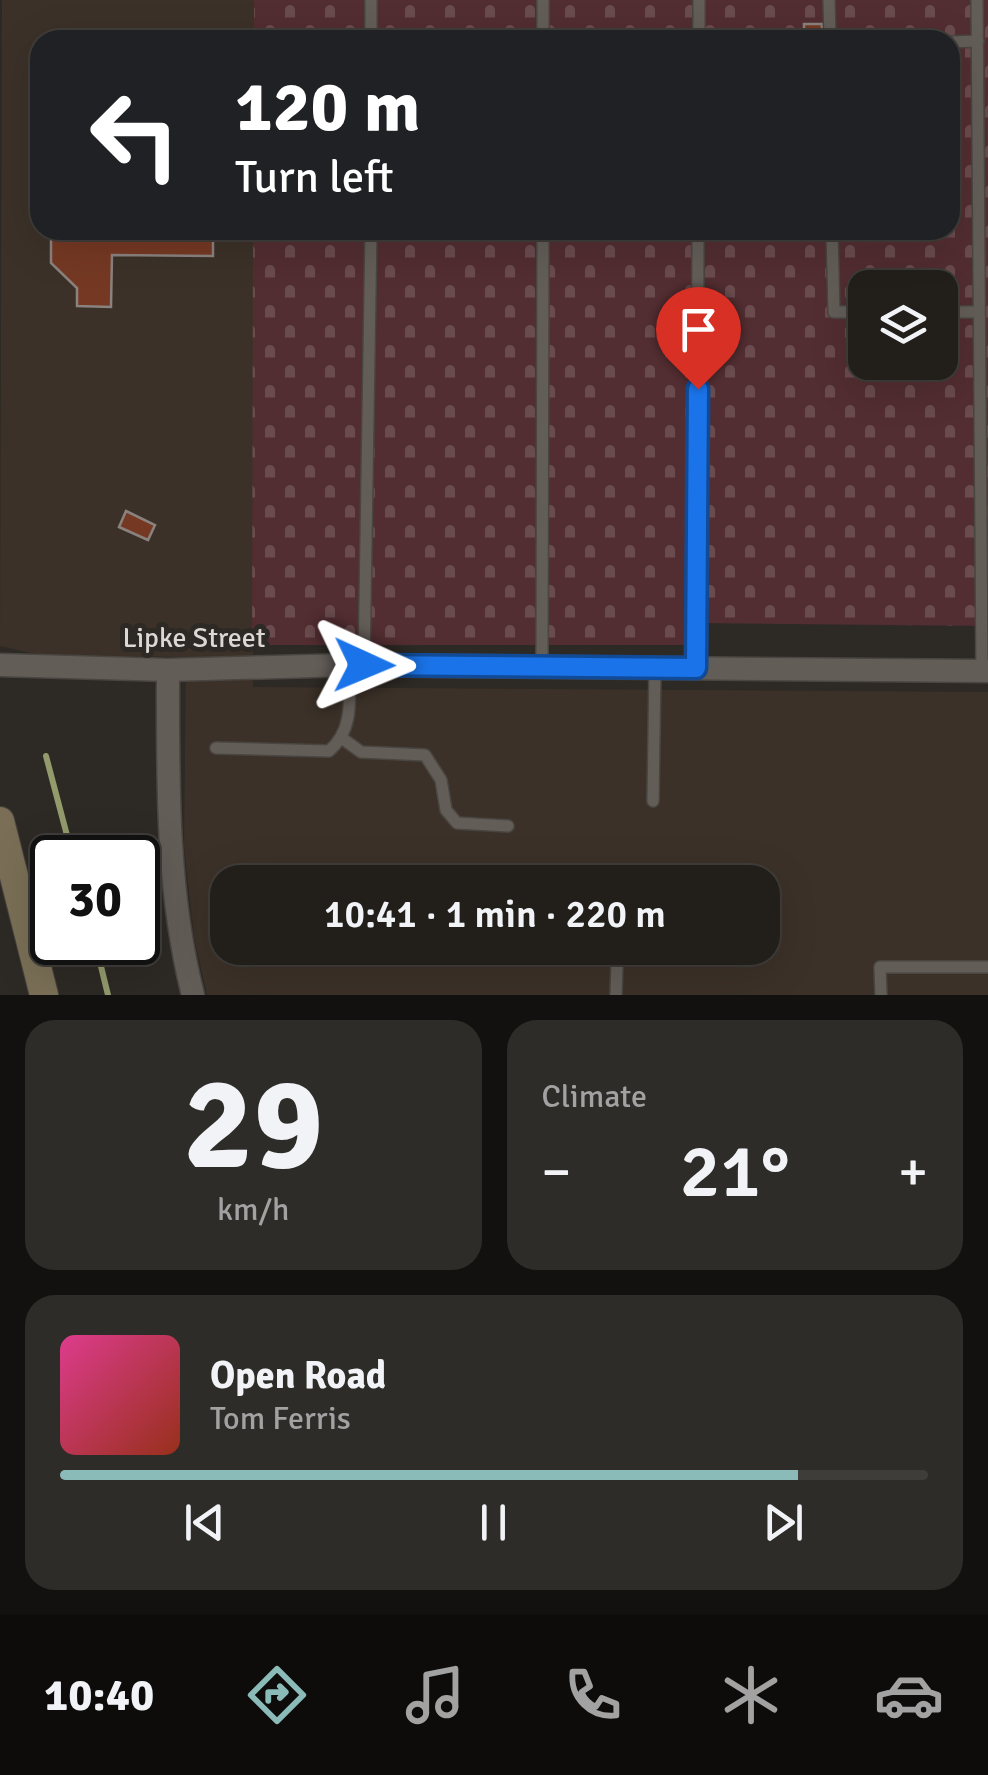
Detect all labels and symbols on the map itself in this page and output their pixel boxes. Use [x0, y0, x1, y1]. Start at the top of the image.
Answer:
pin [656, 287, 741, 390]
position arrow [312, 613, 416, 717]
street label: Lipke Street [122, 621, 266, 655]
speed limit sign: 30 [30, 835, 160, 965]

